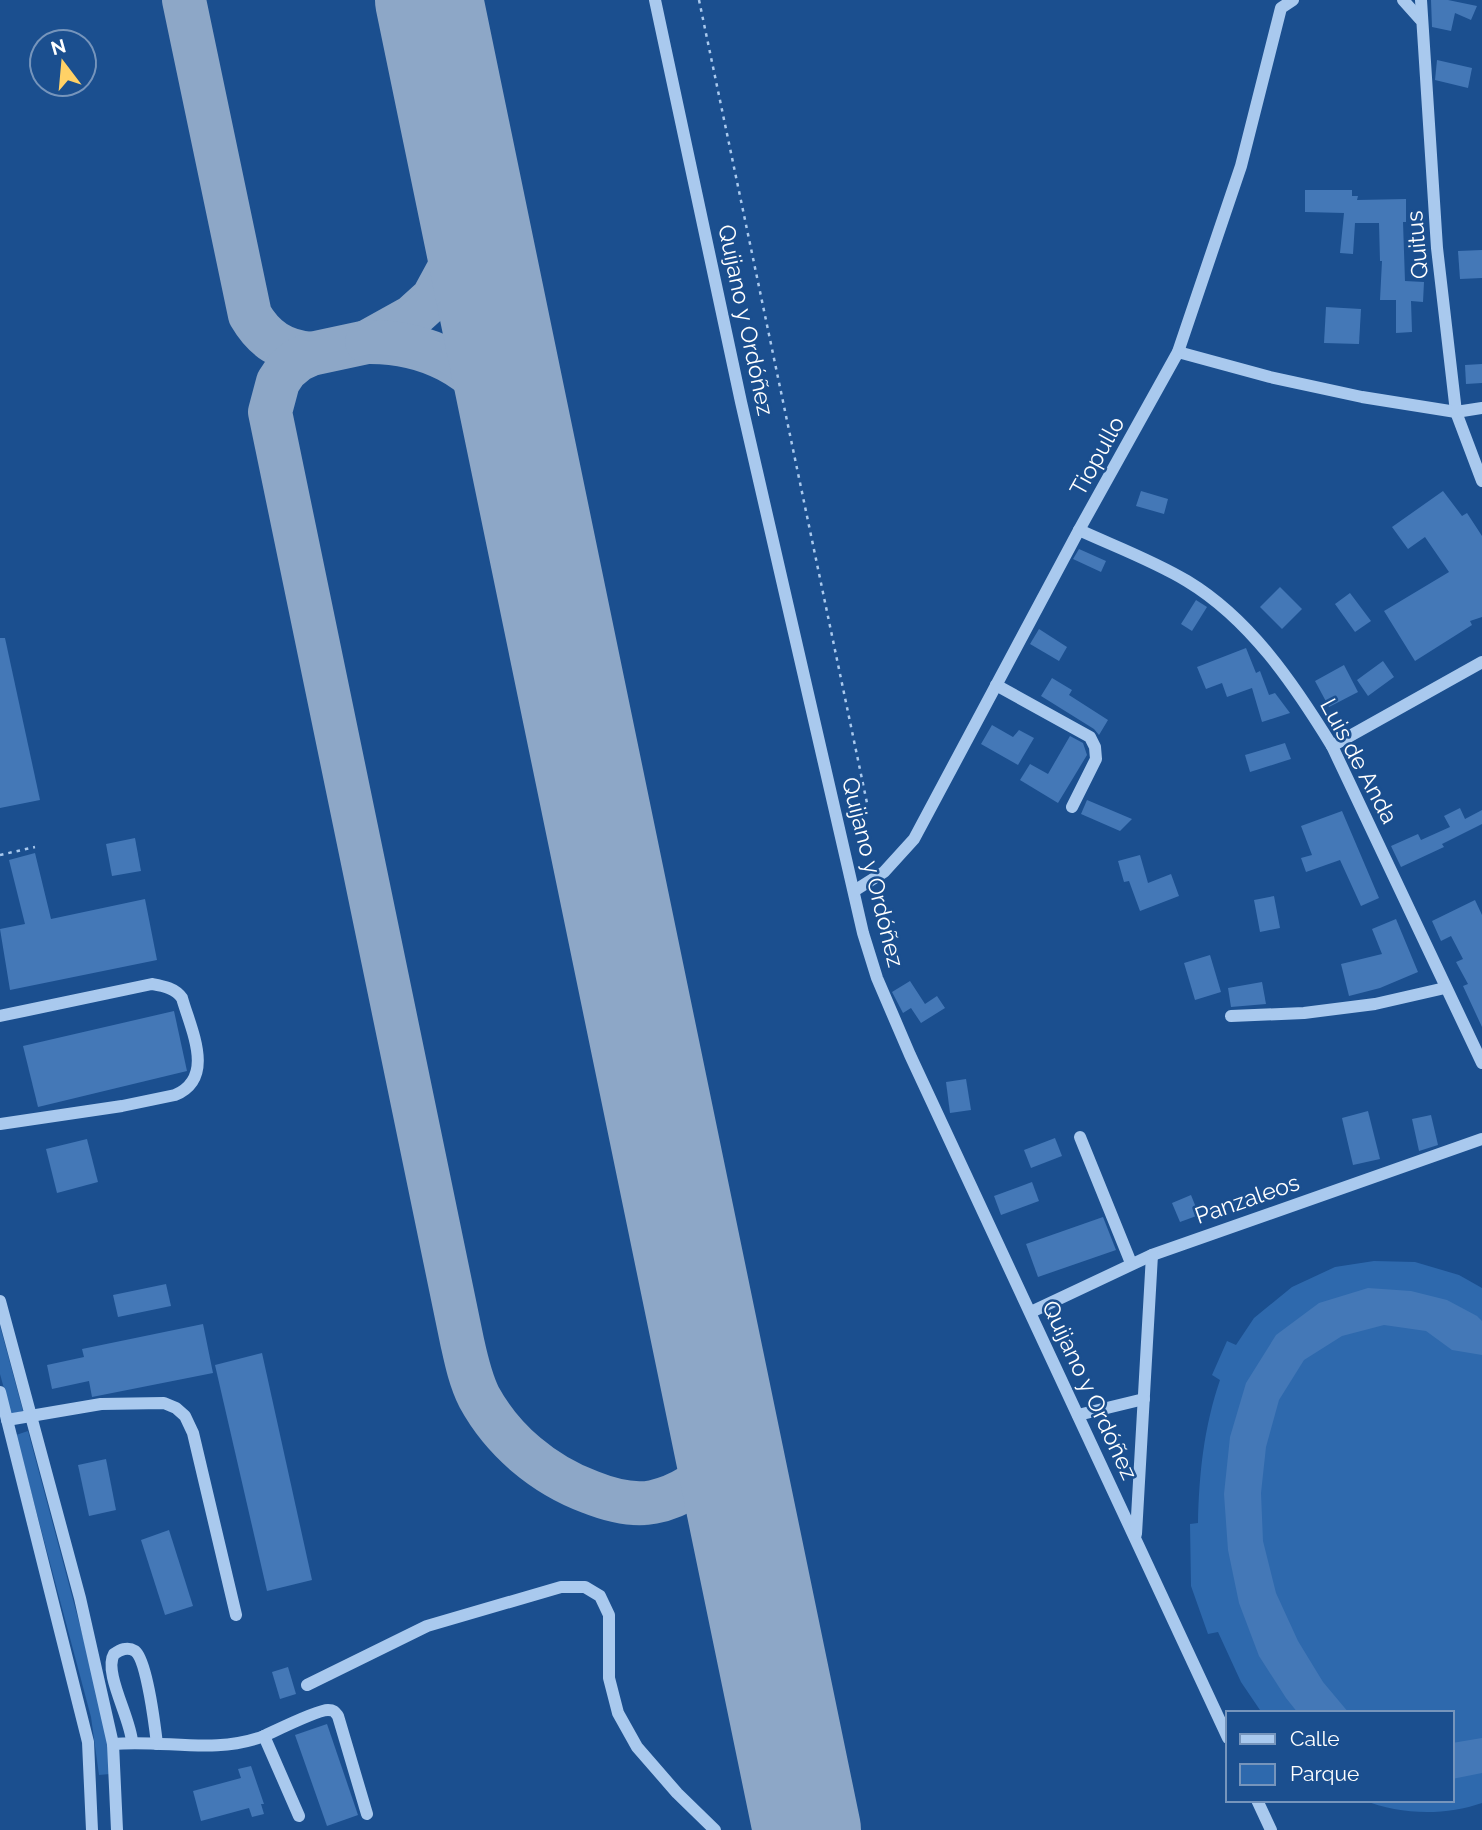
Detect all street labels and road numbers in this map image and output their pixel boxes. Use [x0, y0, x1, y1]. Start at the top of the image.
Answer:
street label: Quitus [1400, 210, 1433, 280]
street label: Quijano y Ordóñez [713, 222, 780, 418]
street label: Tiopullo [1064, 411, 1129, 500]
street label: Luis de Anda [1315, 694, 1404, 828]
street label: Quijano y Ordóñez [837, 774, 910, 970]
street label: Panzaleos [1191, 1168, 1303, 1229]
street label: Quijano y Ordóñez [1037, 1296, 1144, 1484]

